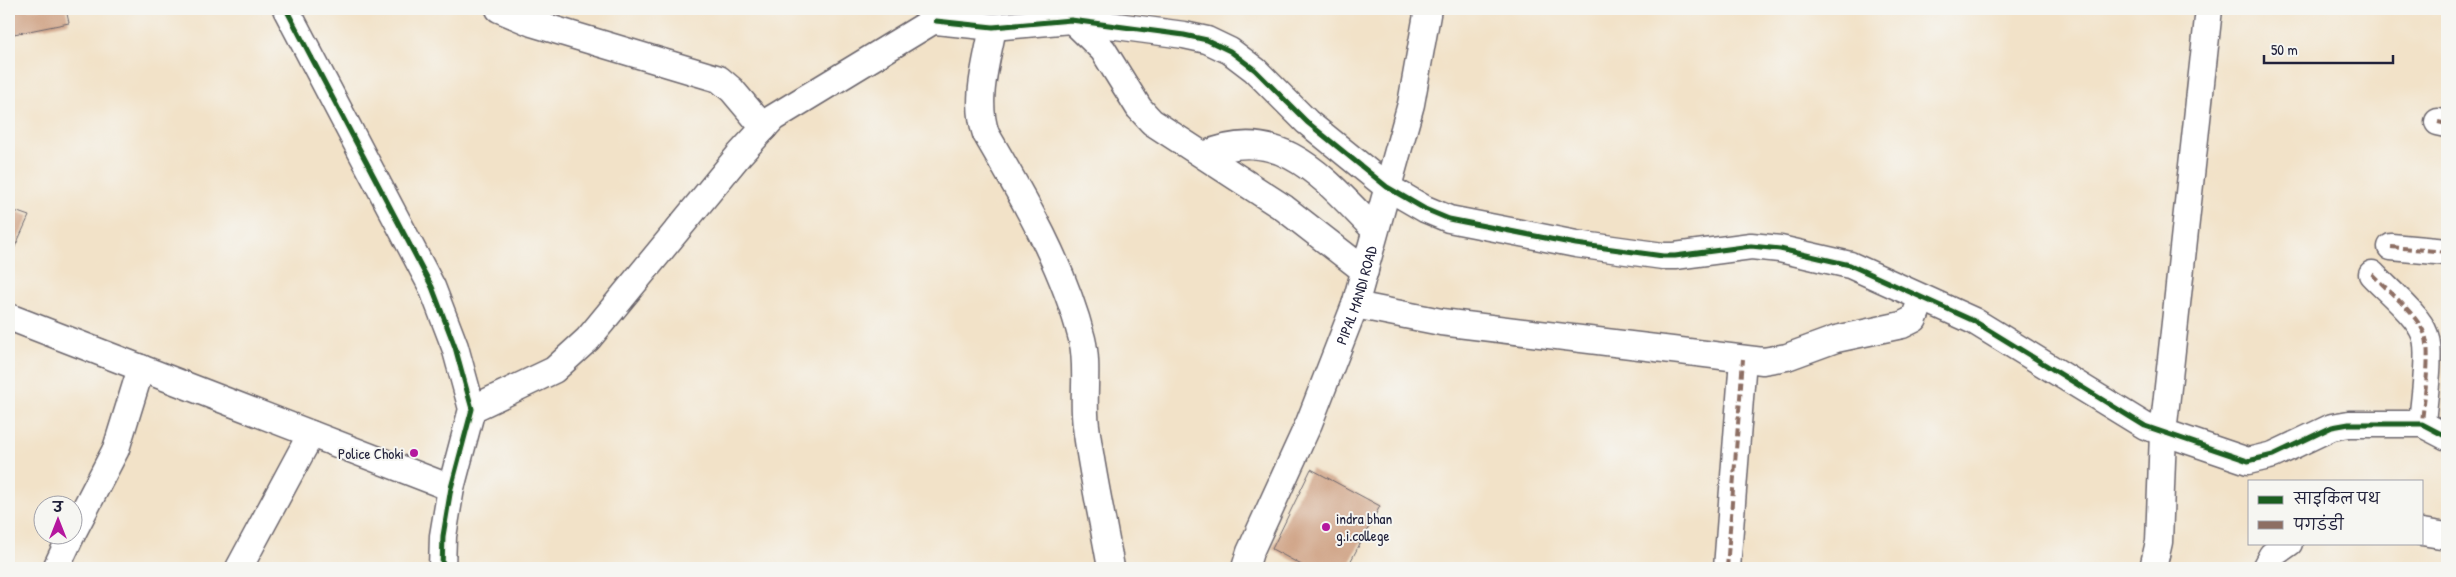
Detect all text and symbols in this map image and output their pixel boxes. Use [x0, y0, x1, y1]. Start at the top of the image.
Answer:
scale bar [2264, 32, 2392, 64]
text: 50 m [2271, 39, 2298, 60]
street label: PIPAL MANDI ROAD [1330, 243, 1382, 347]
place label: Police Choki [338, 443, 404, 464]
marker: Police Choki [408, 447, 420, 459]
legend [2248, 480, 2424, 544]
text: साइकिल पथ [2293, 487, 2381, 509]
north arrow [32, 494, 82, 544]
text: उ [51, 497, 64, 516]
place label: indra bhan g.i.college [1336, 508, 1392, 546]
text: पगडंडी [2293, 513, 2344, 535]
marker: indra bhan g.i.college [1320, 521, 1332, 533]

